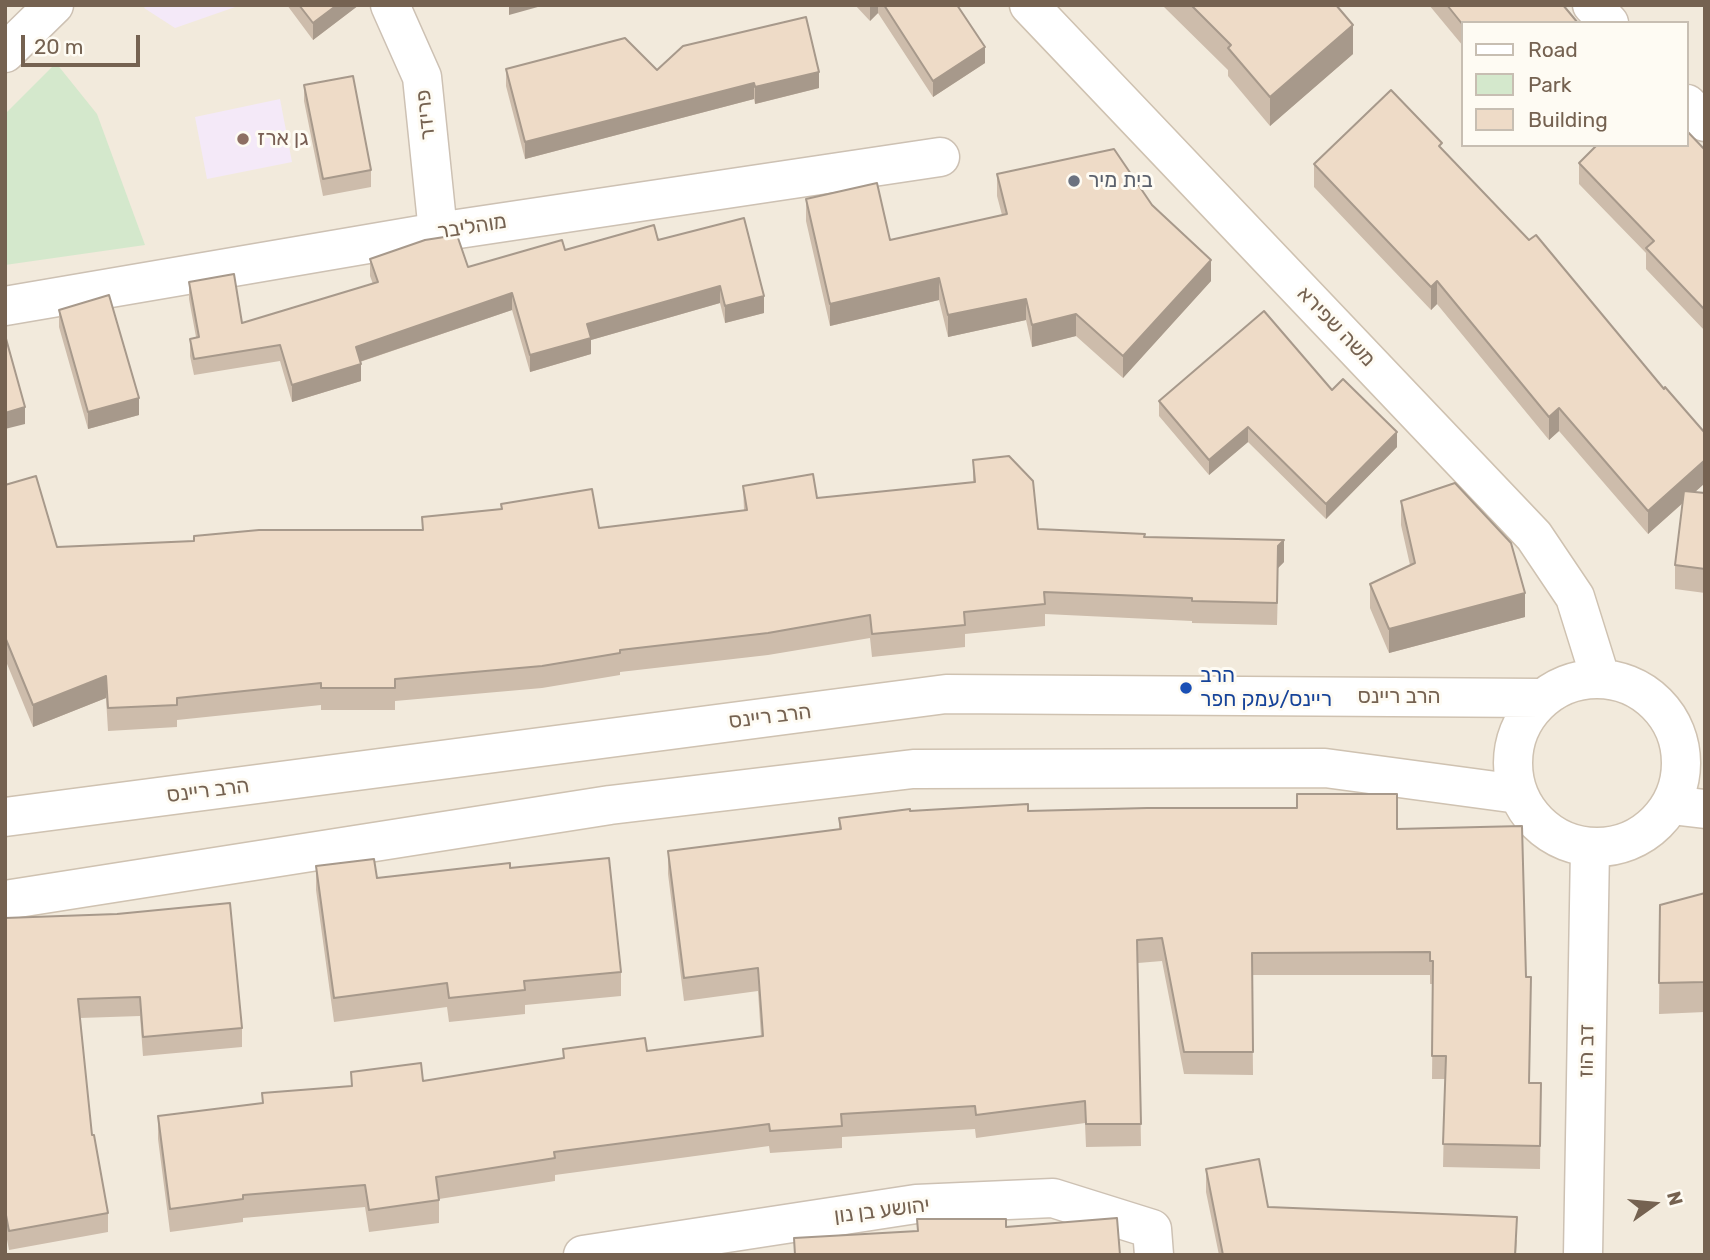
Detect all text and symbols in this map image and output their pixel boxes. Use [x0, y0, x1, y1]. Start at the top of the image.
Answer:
scale bar [24, 21, 144, 65]
legend [1462, 21, 1689, 147]
text: 20 m [34, 34, 83, 59]
text: Road [1528, 37, 1578, 62]
text: Park [1528, 72, 1572, 97]
street label: פרידר [411, 88, 441, 142]
text: Building [1528, 107, 1608, 132]
place label: גן ארז [257, 126, 309, 152]
marker: גן ארז [235, 131, 251, 147]
place label: בית מיר [1088, 168, 1153, 194]
marker: בית מיר [1066, 173, 1082, 189]
street label: מוהליבר [436, 209, 508, 245]
street label: משה שפירא [1292, 282, 1380, 372]
place label: הרב ריינס/עמק חפר [1200, 663, 1332, 713]
marker: הרב ריינס/עמק חפר [1178, 680, 1194, 696]
street label: הרב ריינס [1357, 684, 1441, 710]
street label: הרב ריינס [727, 699, 813, 735]
street label: הרב ריינס [165, 773, 251, 809]
street label: דב הוז [1574, 1024, 1600, 1078]
north arrow [1619, 1169, 1689, 1239]
text: N [1662, 1189, 1688, 1208]
street label: יהושע בן נון [833, 1193, 931, 1229]

